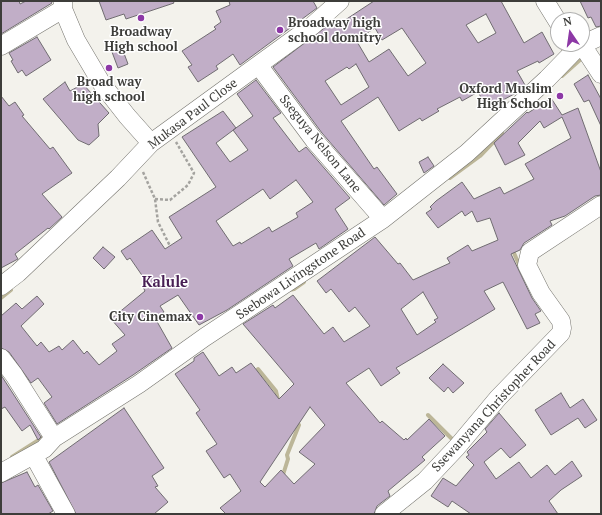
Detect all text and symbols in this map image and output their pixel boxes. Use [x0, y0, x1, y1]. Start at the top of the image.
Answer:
north arrow [550, 12, 590, 52]
marker: Broadway High school [136, 13, 146, 23]
text: N [562, 14, 573, 29]
place label: Broadway high school domitry [288, 15, 381, 46]
place label: Broadway High school [104, 24, 178, 55]
marker: Broadway high school domitry [275, 25, 285, 35]
marker: Broad way high school [104, 63, 114, 73]
place label: Broad way high school [73, 74, 145, 105]
street label: Mukasa Paul Close [145, 75, 241, 153]
place label: Oxford Muslim High School [459, 81, 552, 112]
marker: Oxford Muslim High School [555, 91, 565, 101]
street label: Sseguya Nelson Lane [276, 92, 364, 196]
street label: Ssebowa Livingstone Road [233, 225, 369, 323]
district label: Kalule [142, 274, 188, 292]
place label: City Cinemax [109, 309, 192, 325]
marker: City Cinemax [195, 312, 205, 322]
street label: Ssewanyana Christopher Road [429, 337, 559, 475]

